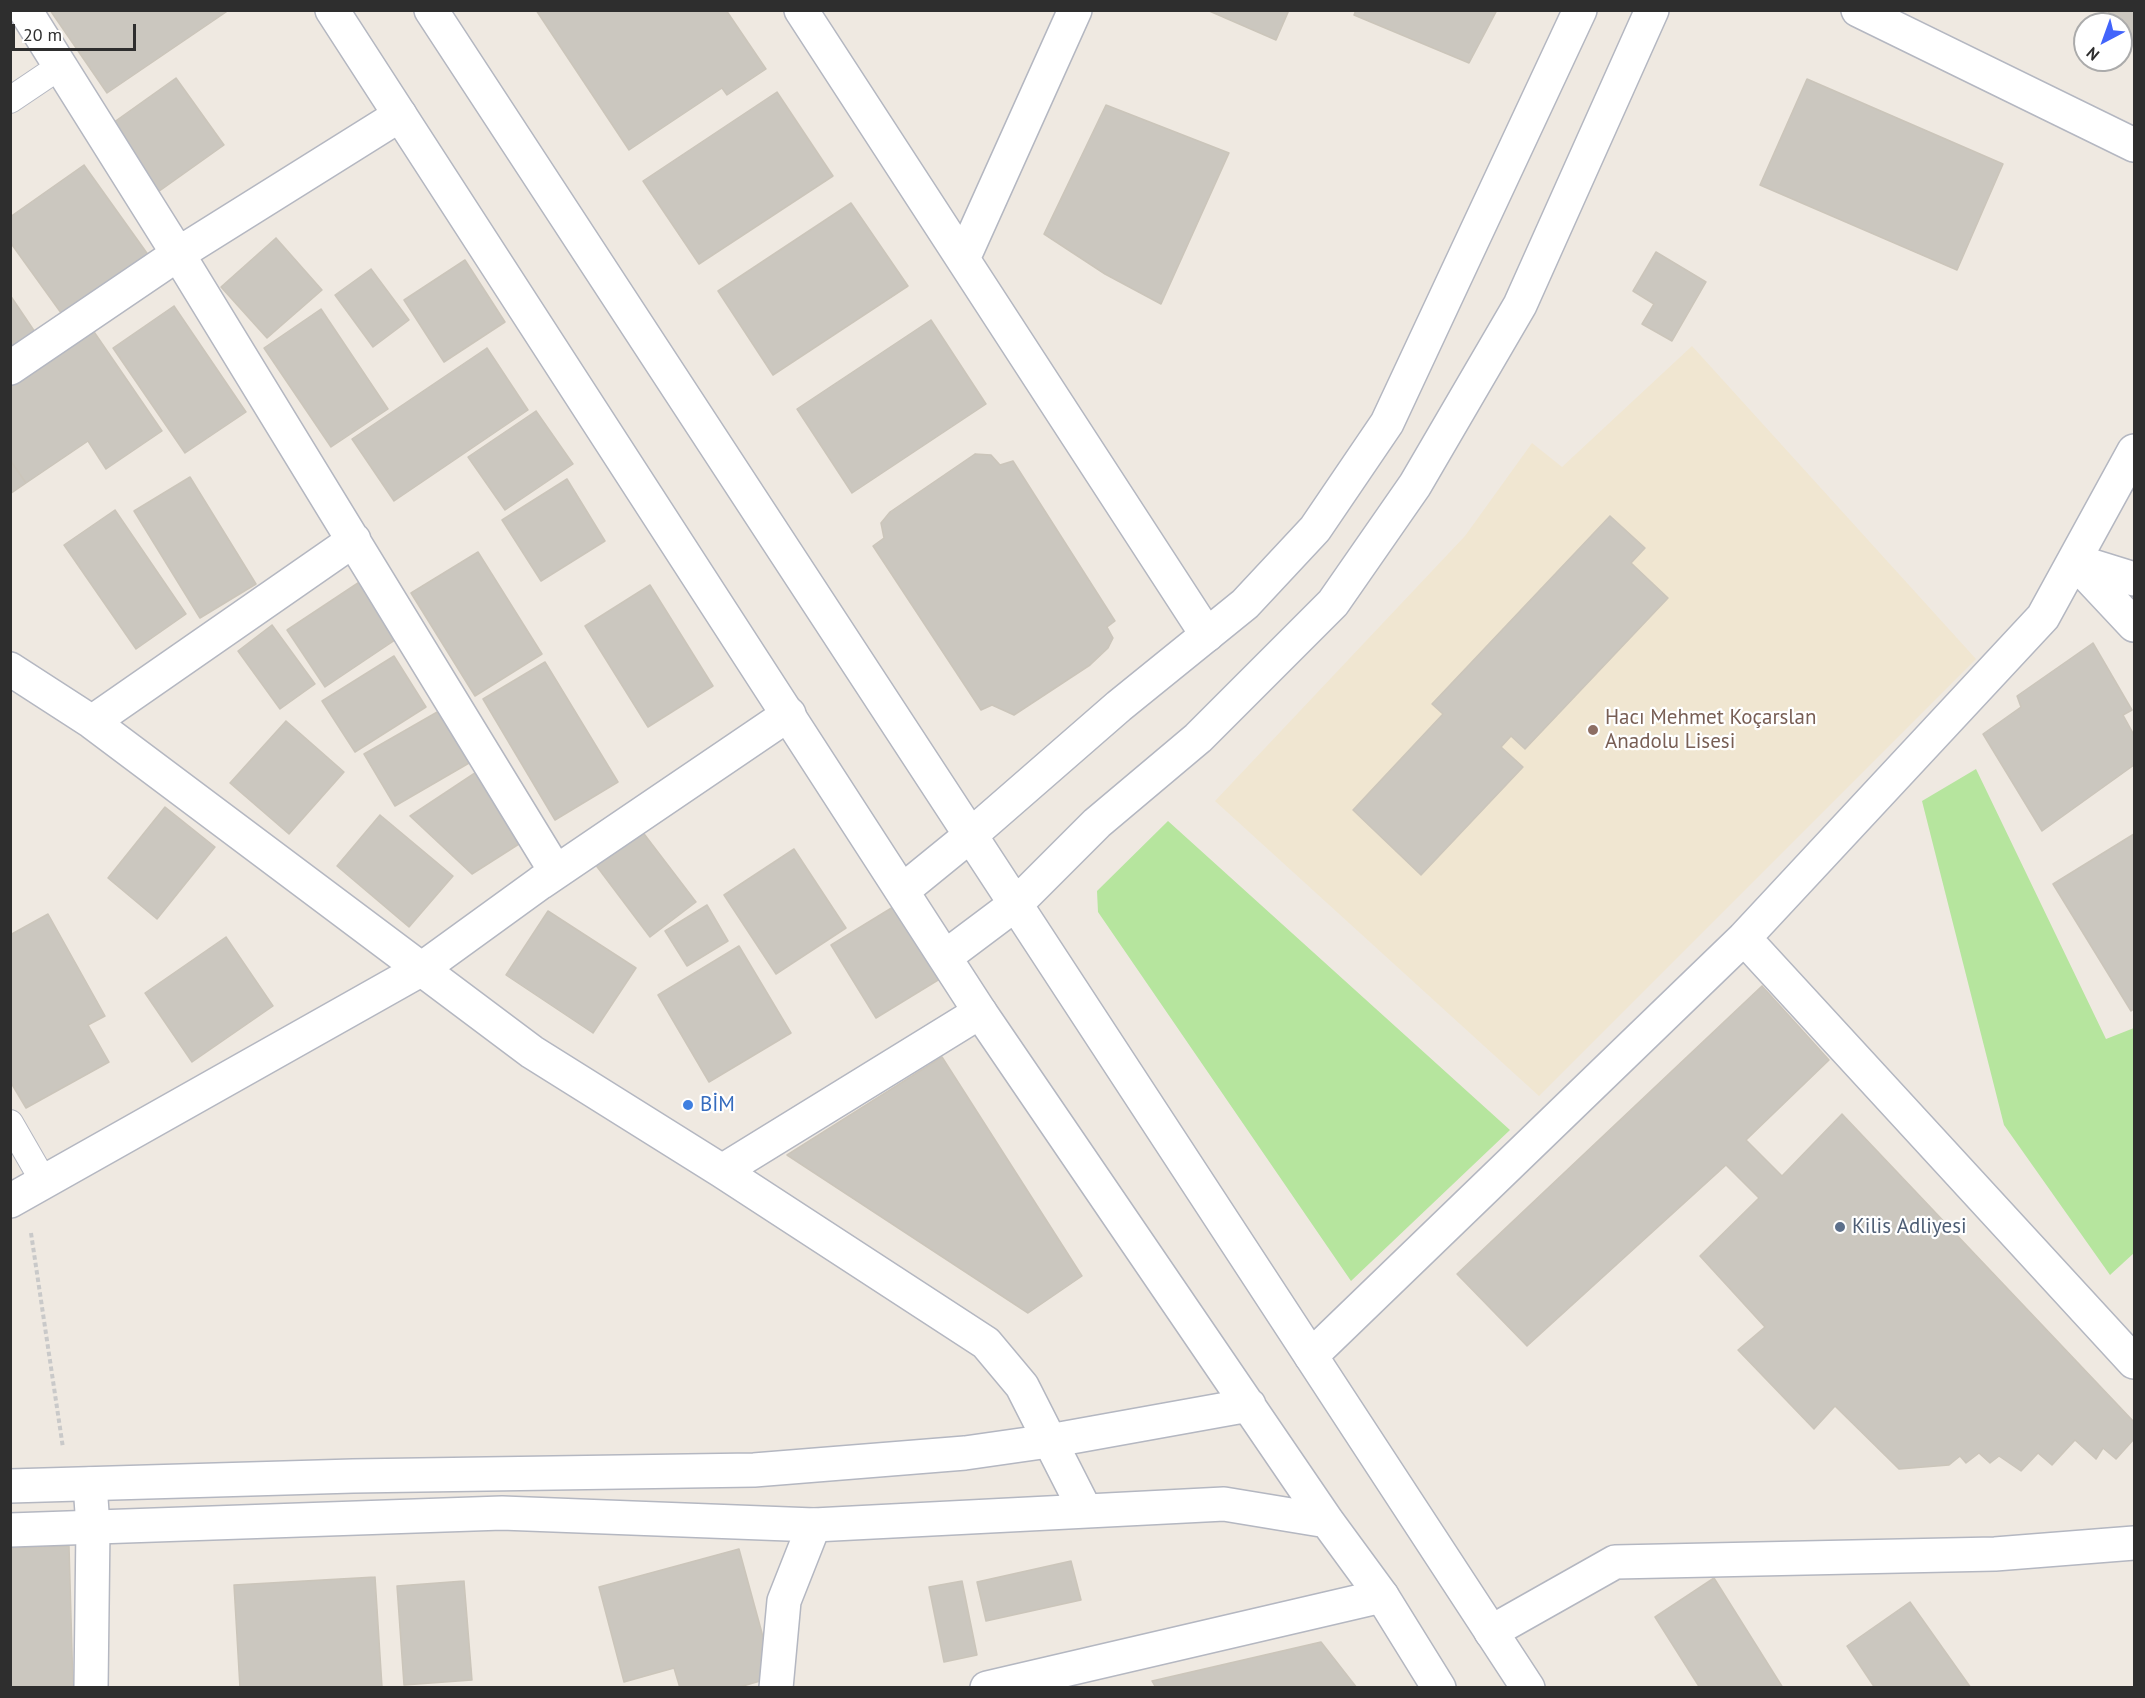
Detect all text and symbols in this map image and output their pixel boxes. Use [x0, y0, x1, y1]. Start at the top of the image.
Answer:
scale bar [15, 12, 140, 50]
north arrow [2073, 12, 2133, 72]
text: 20 m [23, 23, 62, 46]
text: N [2082, 43, 2103, 65]
place label: Hacı Mehmet Koçarslan Anadolu Lisesi [1605, 705, 1816, 755]
marker: Hacı Mehmet Koçarslan Anadolu Lisesi [1586, 723, 1600, 737]
place label: BİM [700, 1092, 735, 1118]
marker: BİM [681, 1098, 695, 1112]
place label: Kilis Adliyesi [1852, 1214, 1967, 1240]
marker: Kilis Adliyesi [1833, 1220, 1847, 1234]

